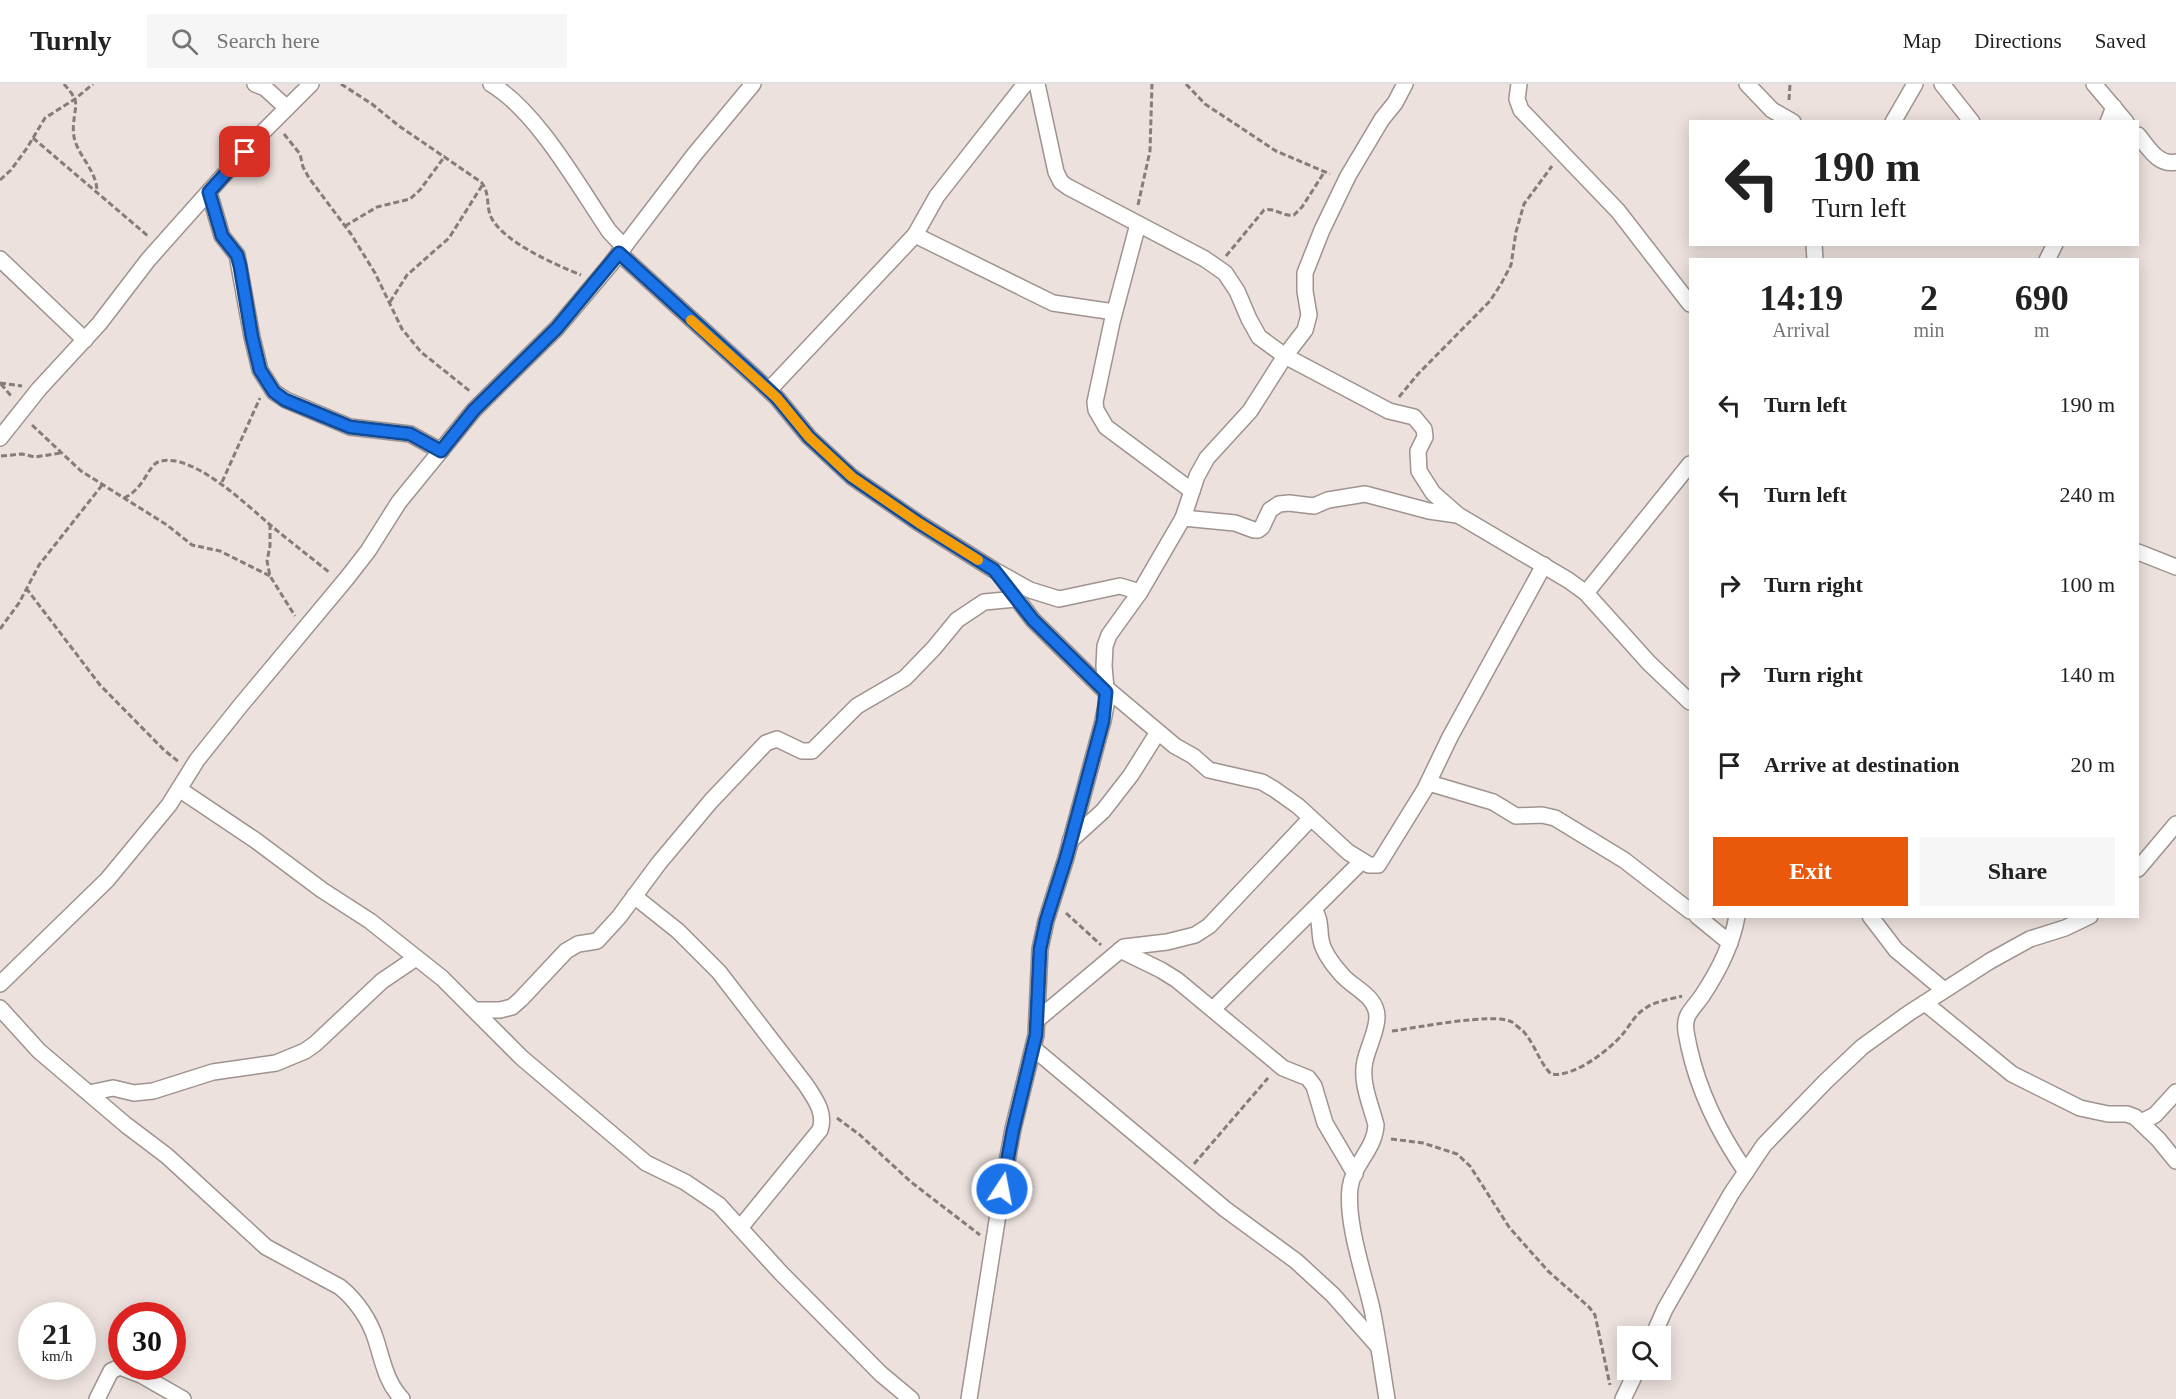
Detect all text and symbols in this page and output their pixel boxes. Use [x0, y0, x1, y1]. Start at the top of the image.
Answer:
search box [147, 14, 567, 68]
text: Turnly [30, 25, 111, 56]
icon: search [168, 25, 201, 58]
text: Search here [216, 28, 320, 53]
text: Map [1903, 29, 1941, 53]
text: Directions [1974, 29, 2062, 53]
text: Saved [2095, 29, 2146, 53]
pin [219, 126, 270, 177]
icon: arrive [228, 135, 261, 168]
icon: left [1713, 144, 1791, 222]
text: 190 m [1812, 144, 1921, 190]
text: Turn left [1812, 193, 1906, 223]
text: 14:19 [1759, 278, 1843, 318]
text: 2 [1920, 278, 1938, 318]
text: 690 [2015, 278, 2069, 318]
text: Arrival [1772, 319, 1830, 341]
text: min [1913, 319, 1945, 341]
text: m [2034, 319, 2050, 341]
icon: left [1713, 389, 1746, 422]
text: Turn left [1764, 392, 1847, 417]
text: 190 m [2059, 392, 2115, 417]
icon: left [1713, 479, 1746, 512]
text: Turn left [1764, 482, 1847, 507]
text: 240 m [2059, 482, 2115, 507]
icon: right [1713, 569, 1746, 602]
text: Turn right [1764, 572, 1863, 597]
text: 100 m [2059, 572, 2115, 597]
icon: right [1713, 659, 1746, 692]
text: Turn right [1764, 662, 1863, 687]
text: 140 m [2059, 662, 2115, 687]
icon: arrive [1713, 749, 1746, 782]
text: Arrive at destination [1764, 752, 1960, 777]
text: 20 m [2070, 752, 2115, 777]
button: Exit [1713, 837, 1908, 906]
button: Share [1920, 837, 2115, 906]
position arrow [970, 1157, 1034, 1221]
speed limit sign: 30 [108, 1302, 186, 1380]
text: 21 [42, 1317, 72, 1350]
map controls [1617, 1326, 1671, 1380]
button: search [1617, 1326, 1671, 1380]
text: km/h [42, 1348, 72, 1364]

